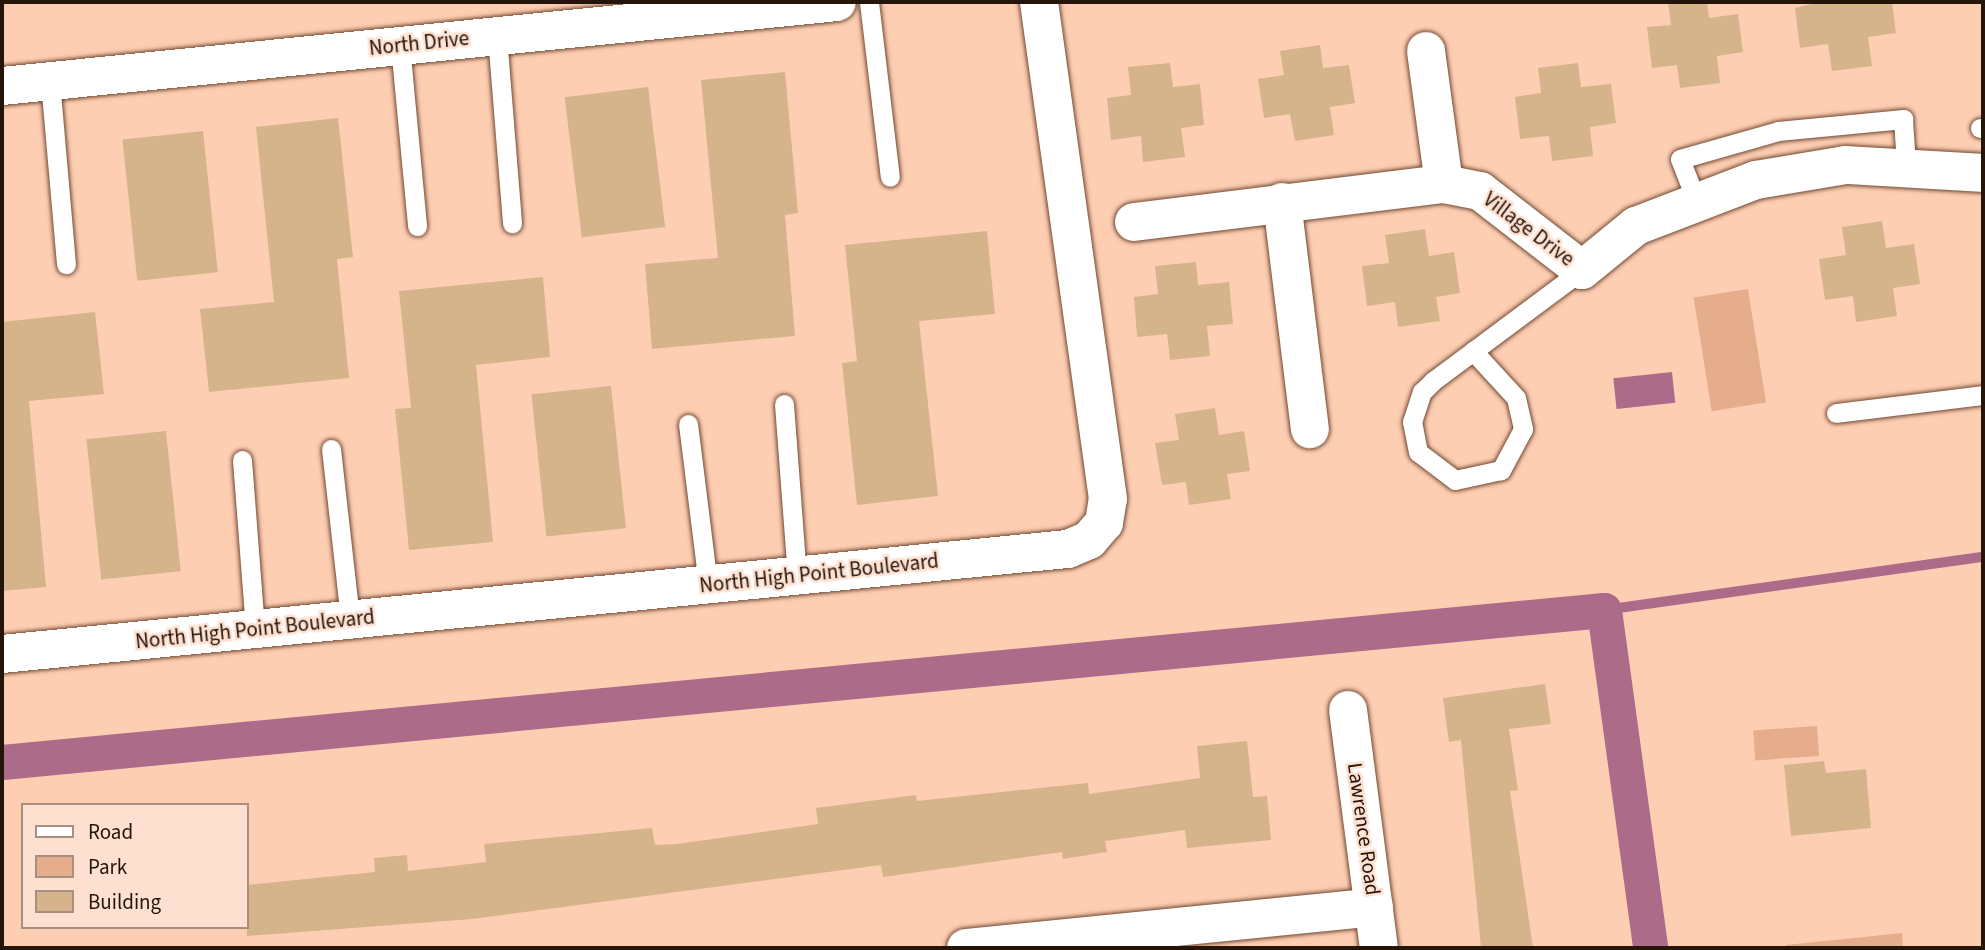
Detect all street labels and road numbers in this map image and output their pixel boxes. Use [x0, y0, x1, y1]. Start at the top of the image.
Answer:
street label: North Drive [368, 25, 470, 61]
street label: Village Drive [1478, 187, 1580, 271]
street label: North High Point Boulevard [698, 548, 940, 598]
street label: North High Point Boulevard [134, 604, 376, 654]
street label: Lawrence Road [1342, 761, 1386, 897]

